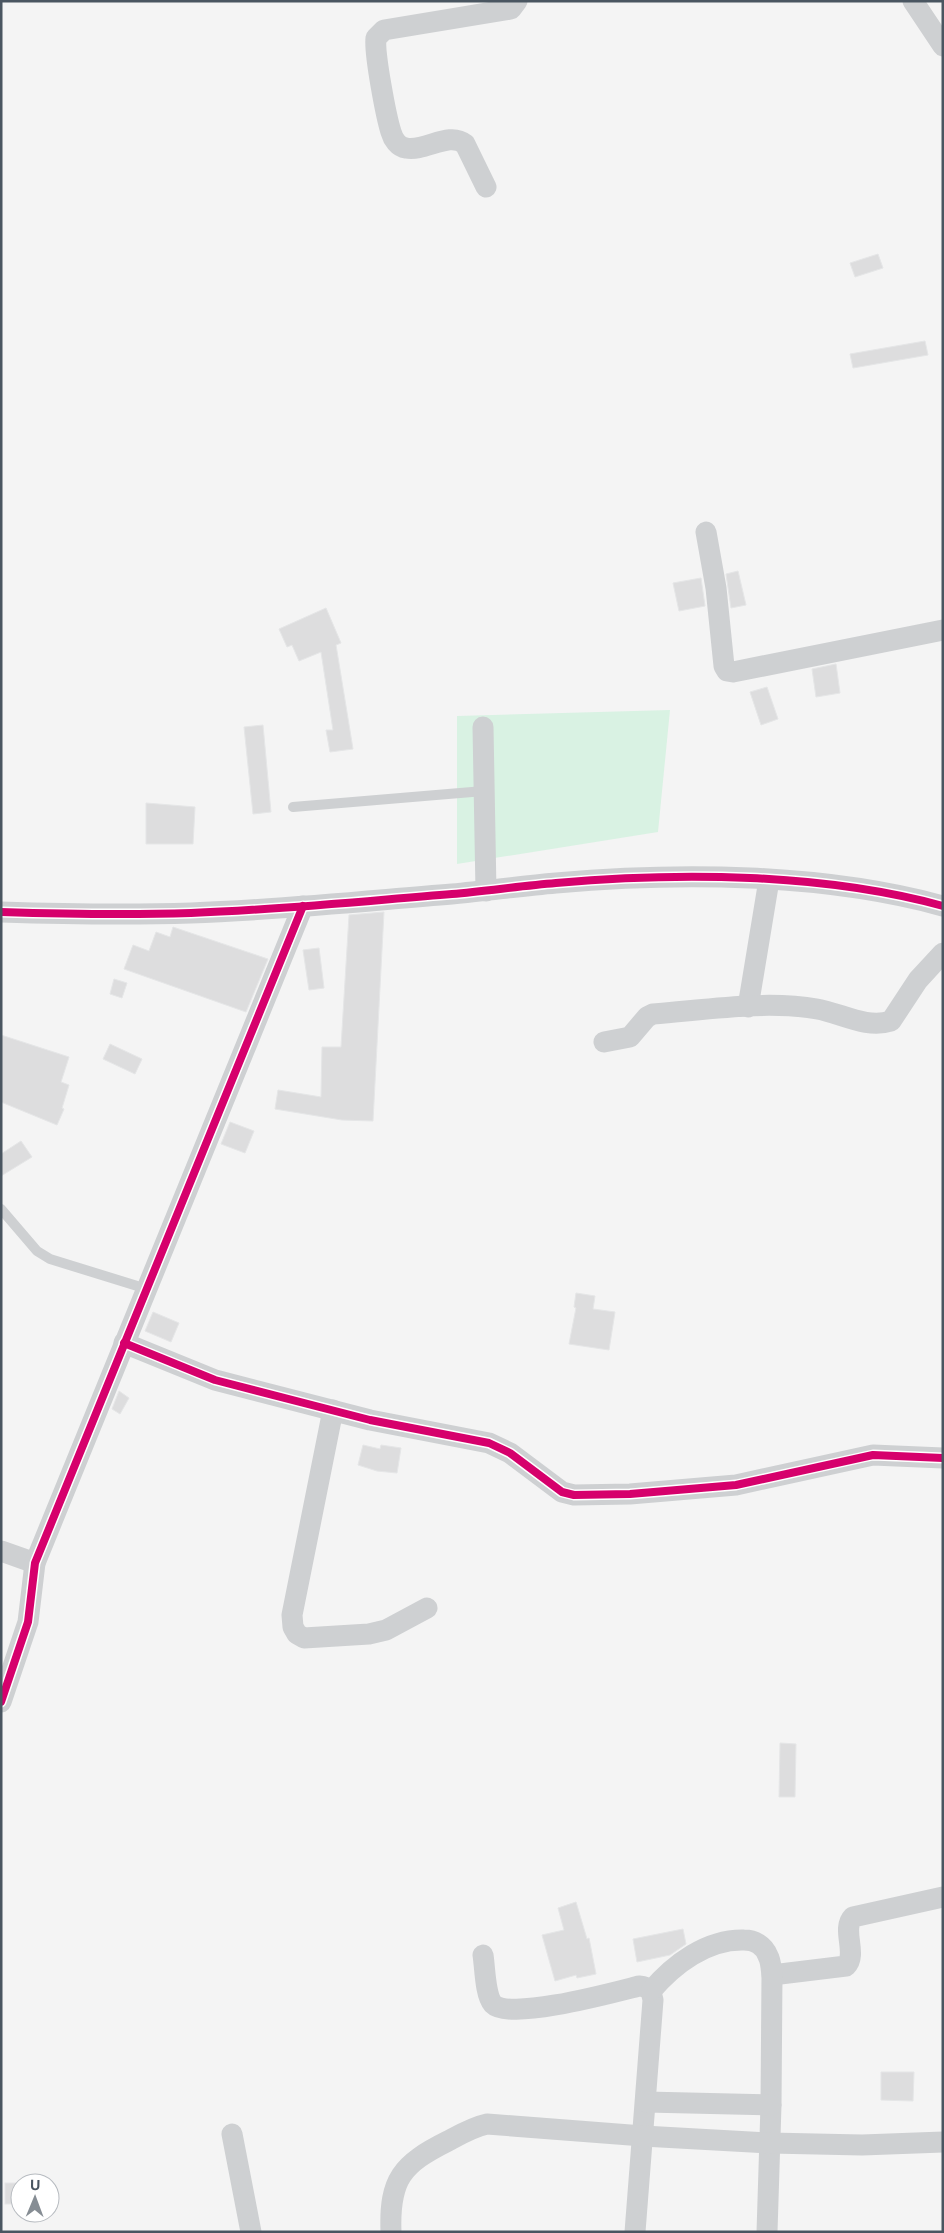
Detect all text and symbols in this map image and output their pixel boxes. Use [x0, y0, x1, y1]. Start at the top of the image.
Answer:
north arrow [10, 2173, 60, 2223]
text: U [30, 2176, 41, 2193]

